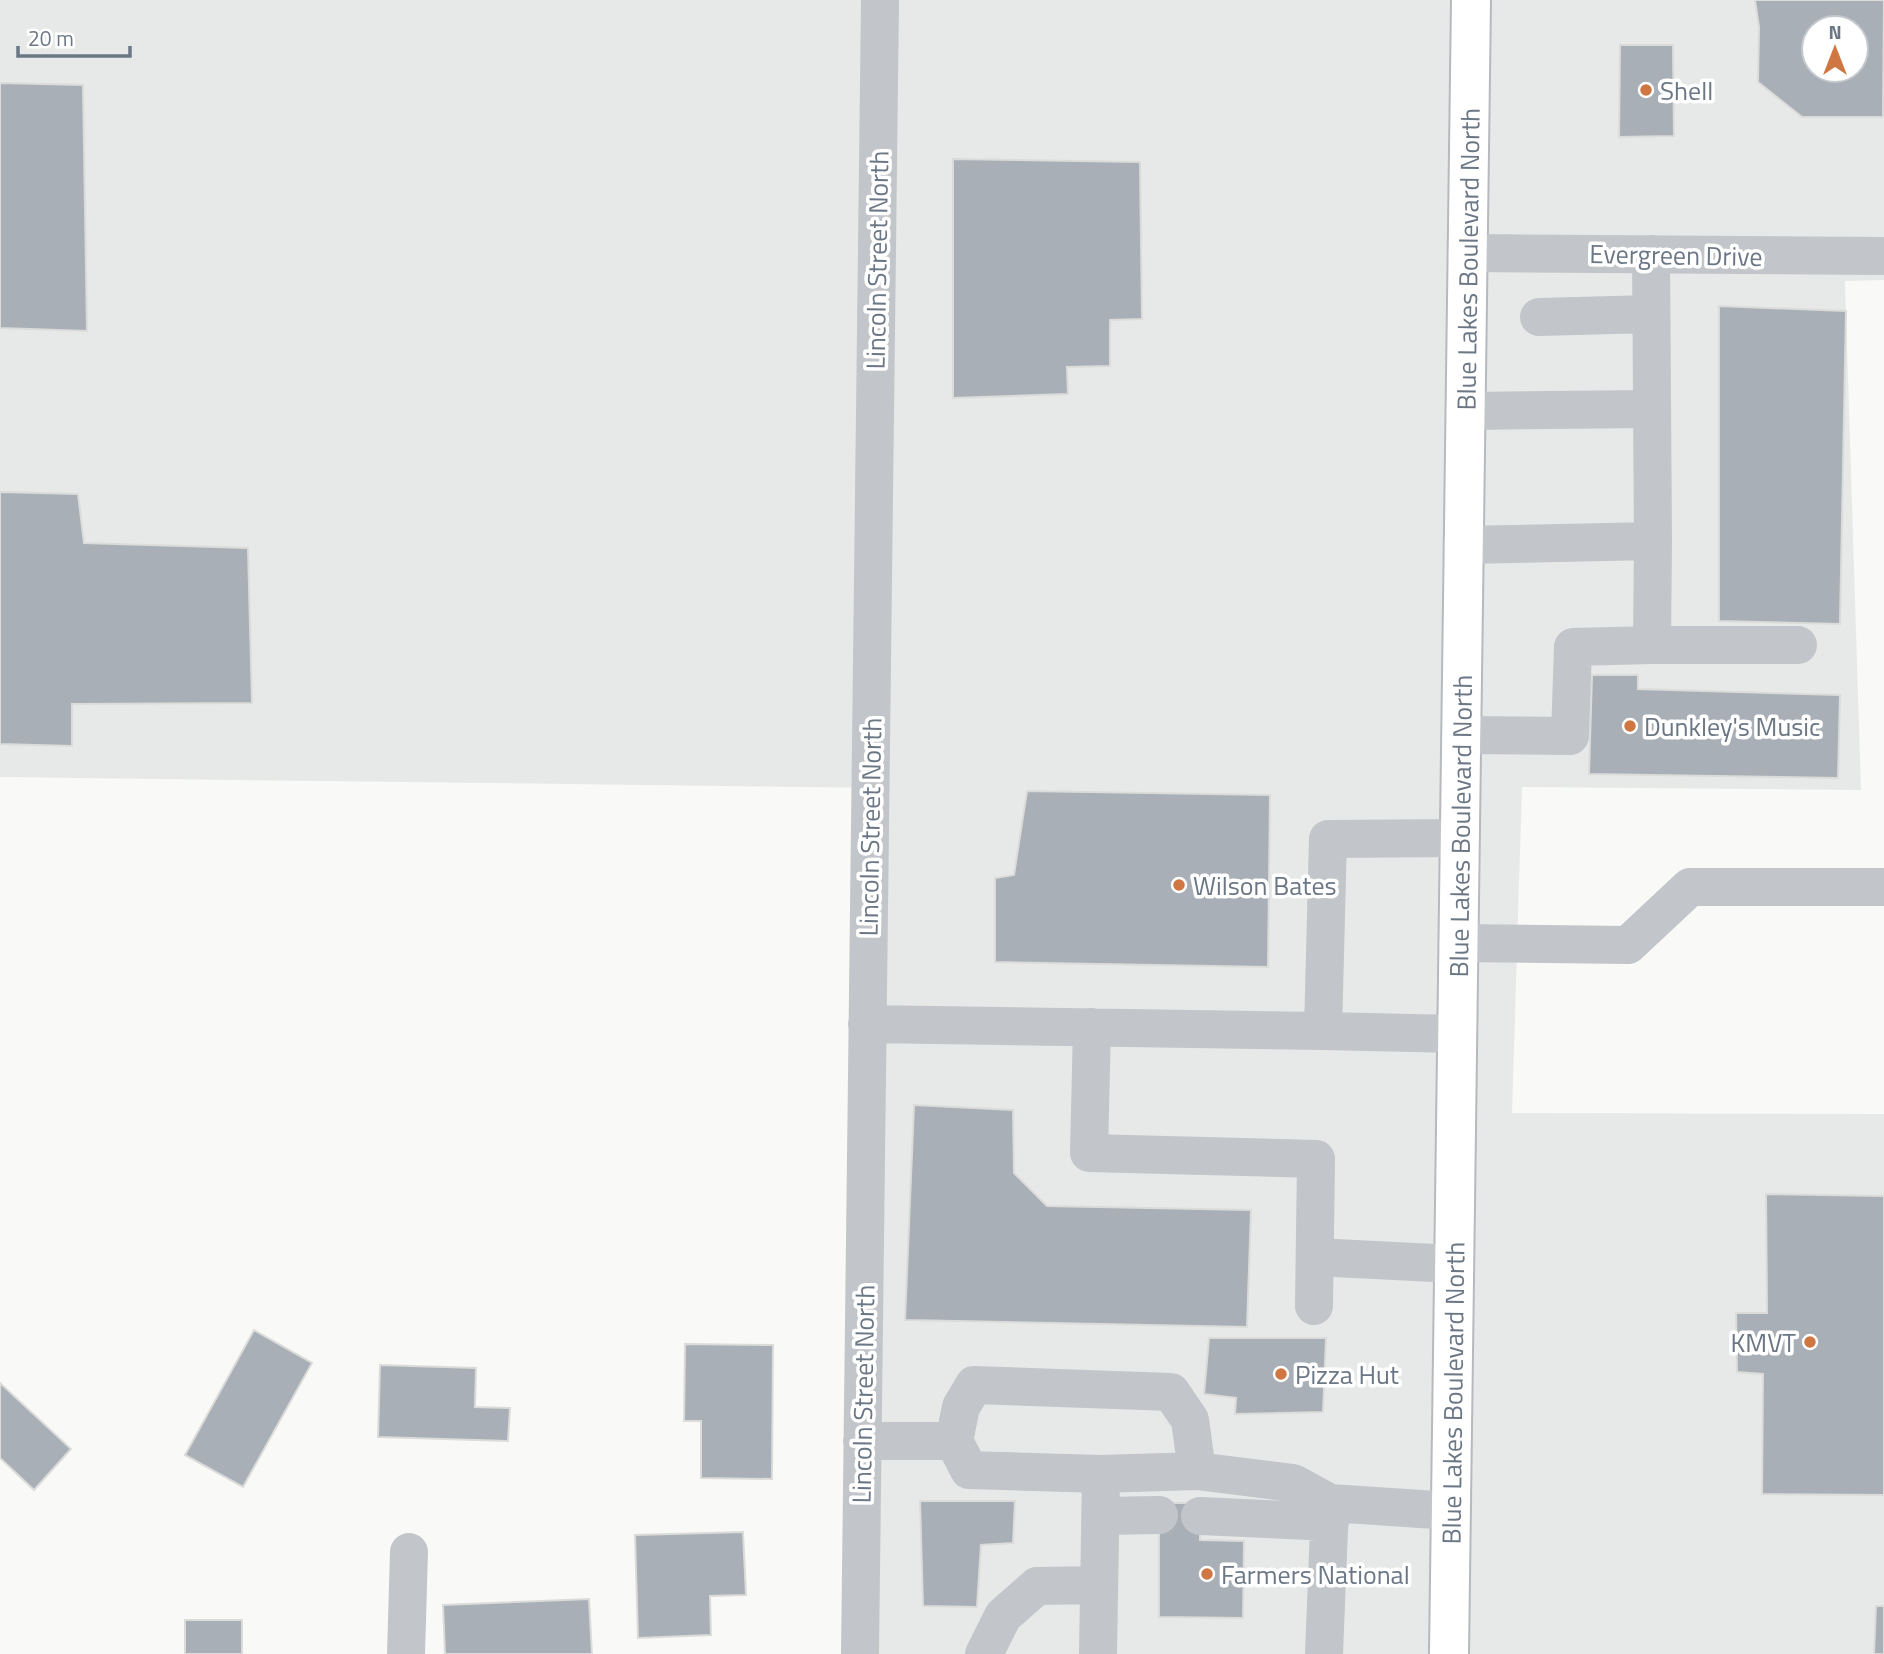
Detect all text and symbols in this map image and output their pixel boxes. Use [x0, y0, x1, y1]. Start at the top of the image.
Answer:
scale bar [18, 14, 130, 58]
north arrow [1800, 14, 1870, 84]
text: N [1828, 17, 1842, 46]
text: 20 m [28, 22, 74, 54]
place label: Shell [1660, 71, 1713, 110]
marker: Shell [1638, 82, 1654, 98]
street label: Blue Lakes Boulevard North [1446, 108, 1489, 411]
street label: Lincoln Street North [856, 150, 898, 370]
street label: Evergreen Drive [1589, 234, 1763, 276]
street label: Blue Lakes Boulevard North [1439, 674, 1482, 978]
place label: Dunkley's Music [1644, 707, 1820, 746]
street label: Lincoln Street North [849, 717, 891, 937]
marker: Dunkley's Music [1622, 718, 1638, 734]
place label: Wilson Bates [1193, 866, 1337, 905]
marker: Wilson Bates [1171, 877, 1187, 893]
street label: Blue Lakes Boulevard North [1431, 1241, 1474, 1545]
street label: Lincoln Street North [842, 1284, 884, 1504]
place label: KMVT [1731, 1323, 1796, 1362]
marker: KMVT [1802, 1334, 1818, 1350]
place label: Pizza Hut [1295, 1355, 1399, 1394]
marker: Pizza Hut [1273, 1366, 1289, 1382]
place label: Farmers National [1221, 1555, 1410, 1594]
marker: Farmers National [1199, 1566, 1215, 1582]

